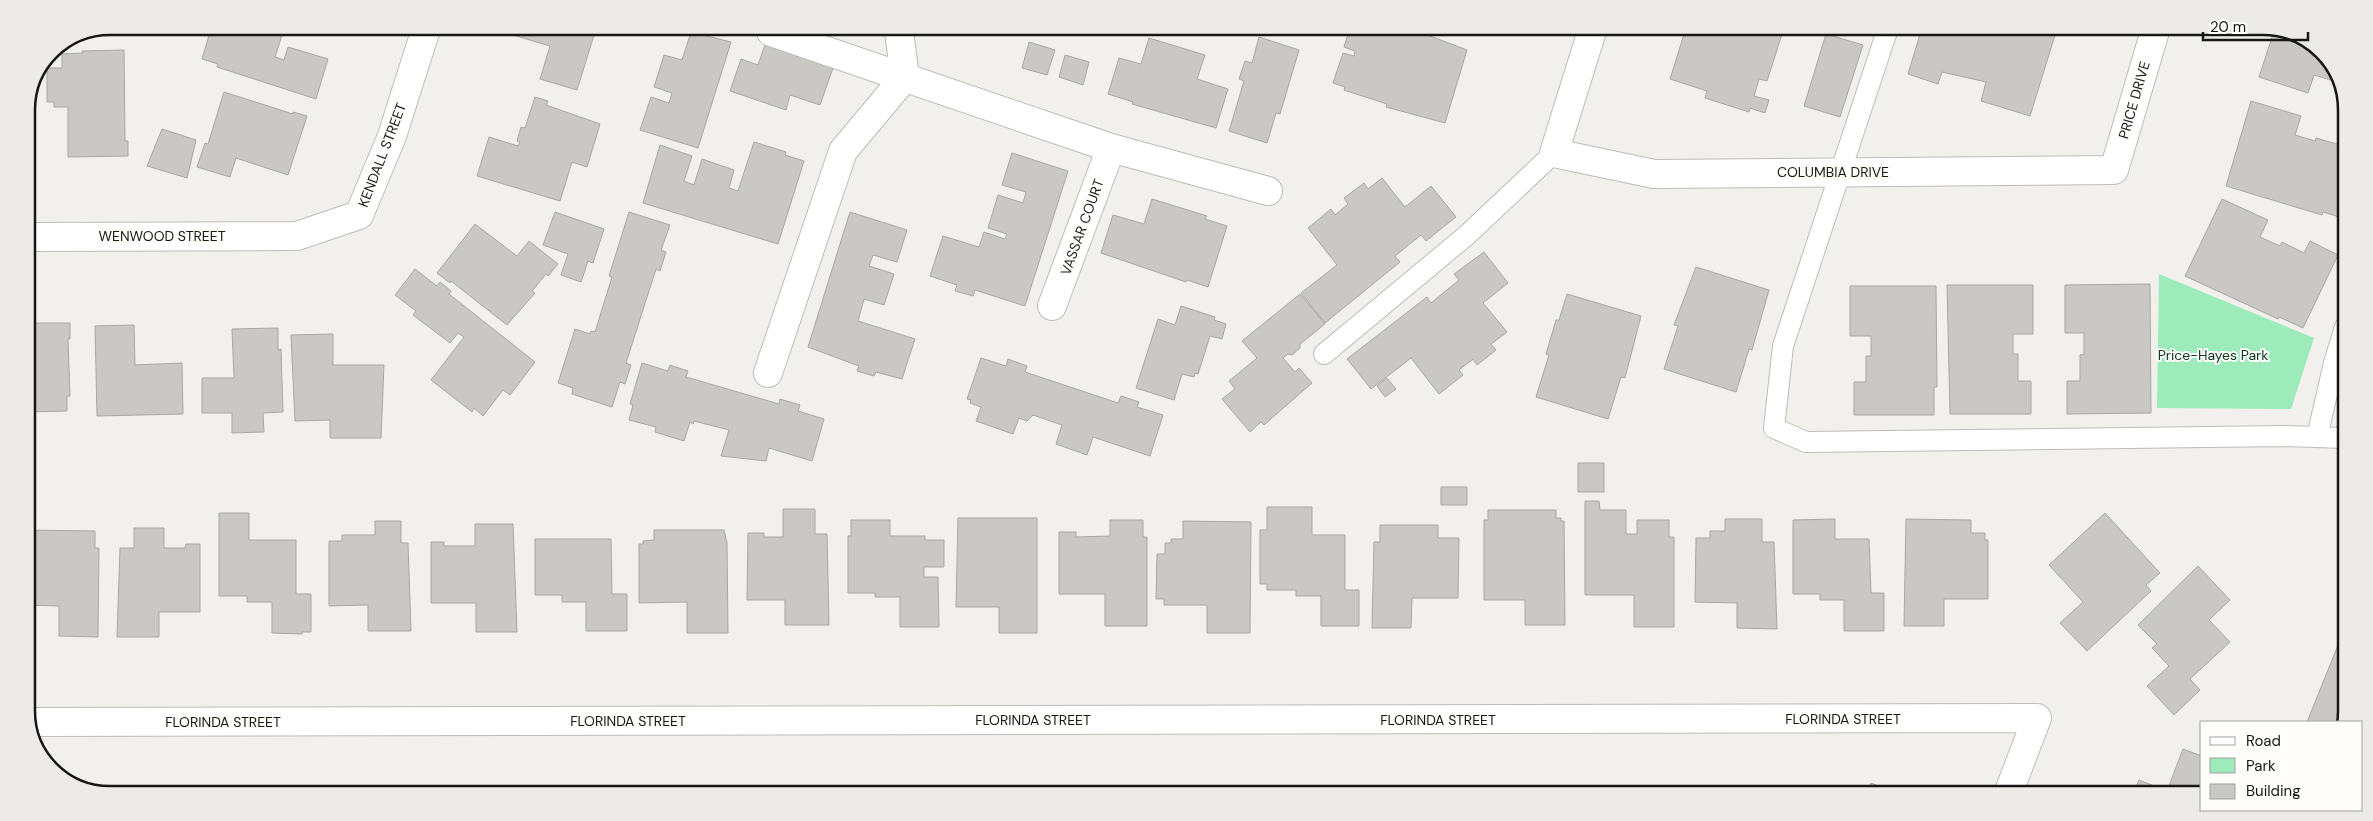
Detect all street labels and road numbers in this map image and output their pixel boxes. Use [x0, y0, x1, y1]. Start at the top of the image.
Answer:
street label: PRICE DRIVE [2114, 59, 2154, 141]
street label: KENDALL STREET [354, 100, 410, 210]
street label: COLUMBIA DRIVE [1777, 163, 1889, 181]
street label: VASSAR COURT [1056, 176, 1108, 278]
street label: WENWOOD STREET [98, 227, 226, 245]
street label: FLORINDA STREET [1785, 710, 1901, 728]
street label: FLORINDA STREET [975, 711, 1091, 729]
street label: FLORINDA STREET [1380, 711, 1496, 729]
street label: FLORINDA STREET [570, 712, 686, 730]
street label: FLORINDA STREET [165, 713, 281, 731]

